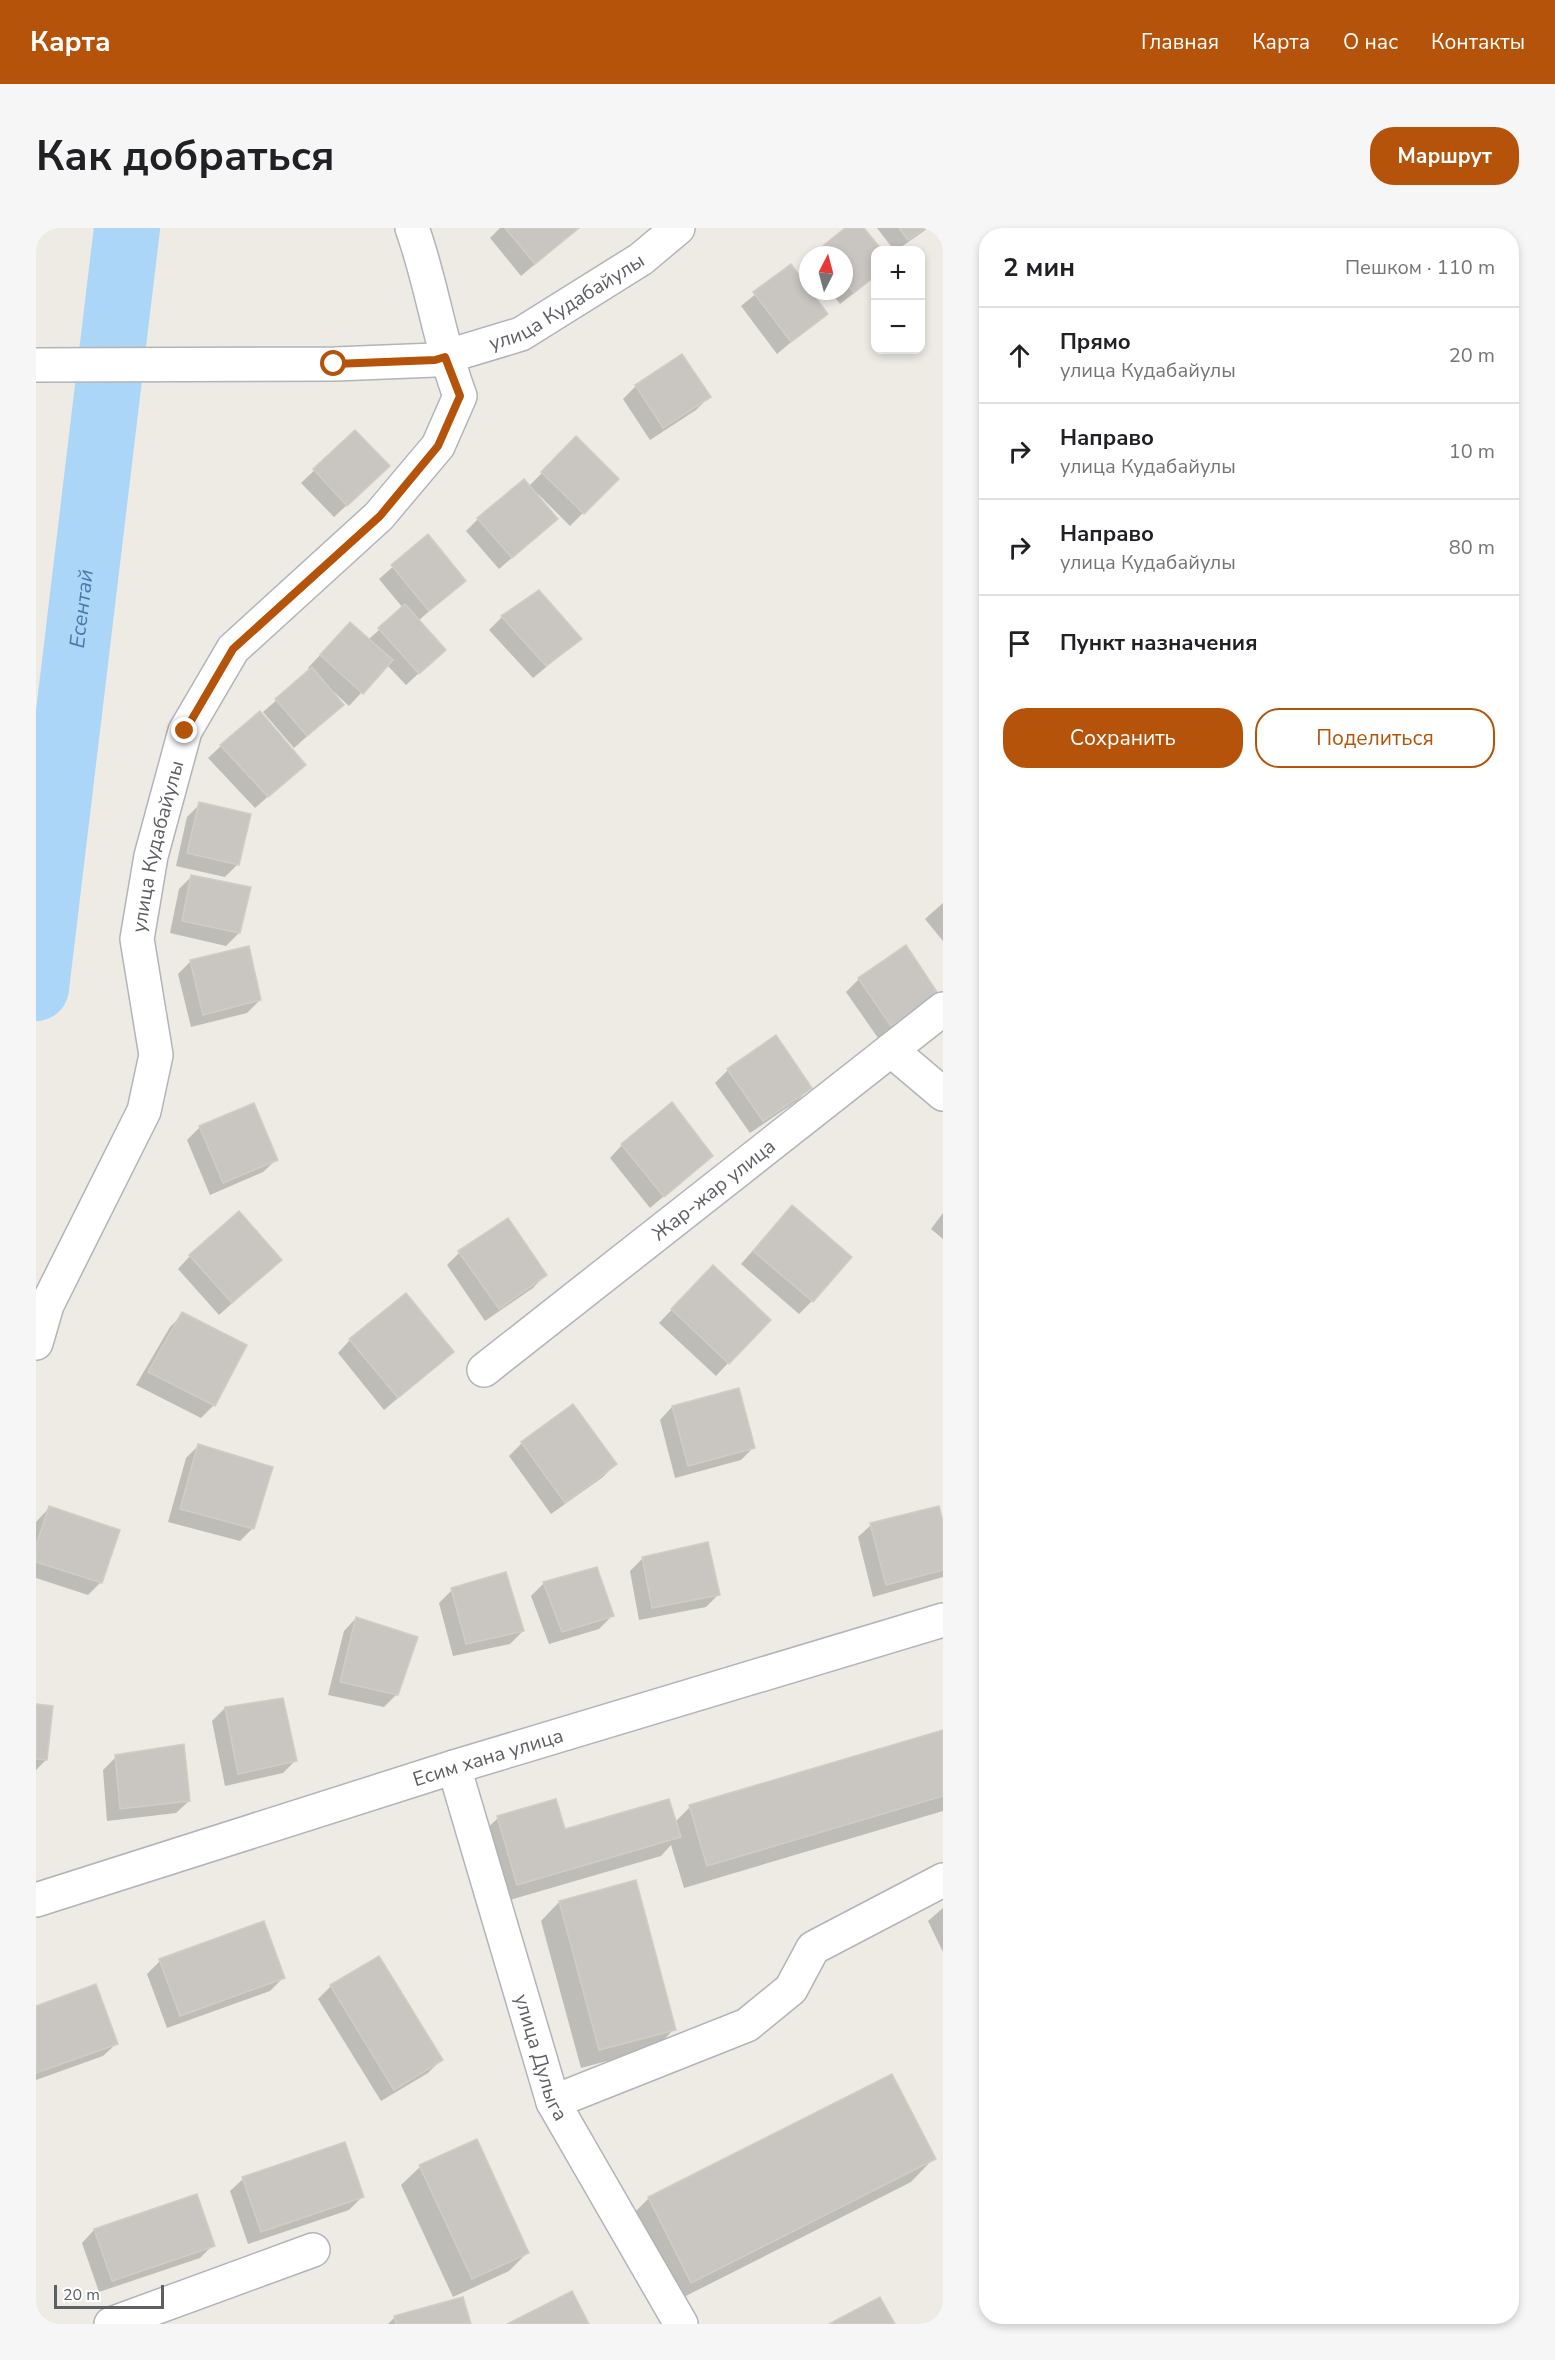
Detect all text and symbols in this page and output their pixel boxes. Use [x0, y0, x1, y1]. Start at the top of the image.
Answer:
text: Карта [30, 23, 111, 61]
text: Главная [1141, 28, 1219, 56]
text: Карта [1252, 28, 1310, 56]
text: О нас [1343, 28, 1398, 56]
text: Контакты [1431, 28, 1525, 56]
button: Маршрут [1370, 127, 1519, 185]
text: Как добраться [36, 128, 335, 185]
north arrow [799, 246, 853, 300]
map controls [871, 246, 925, 354]
button: + [871, 246, 925, 300]
street label: улица Кудабайулы [486, 247, 649, 356]
text: 2 мин [1003, 250, 1075, 285]
text: Пешком · 110 m [1345, 254, 1495, 281]
button: − [871, 300, 925, 354]
text: Прямо [1060, 327, 1131, 357]
icon: ahead [1003, 339, 1036, 372]
text: 20 m [1449, 342, 1495, 369]
route start [320, 350, 346, 376]
text: улица Кудабайулы [1060, 357, 1236, 384]
text: Направо [1060, 423, 1154, 453]
icon: right [1003, 435, 1036, 468]
text: 10 m [1449, 438, 1495, 465]
text: улица Кудабайулы [1060, 453, 1236, 480]
text: Направо [1060, 519, 1154, 549]
icon: right [1003, 531, 1036, 564]
text: 80 m [1449, 534, 1495, 561]
text: улица Кудабайулы [1060, 549, 1236, 576]
water label: Есентай [63, 568, 100, 650]
icon: arrive [1003, 627, 1036, 660]
text: Пункт назначения [1060, 628, 1258, 658]
button: Сохранить [1003, 708, 1243, 768]
button: Поделиться [1255, 708, 1495, 768]
route end [171, 717, 197, 743]
street label: улица Кудабайулы [125, 757, 190, 935]
street label: Жар-жар улица [646, 1132, 781, 1247]
street label: Есим хана улица [409, 1721, 566, 1793]
street label: улица Дулыга [508, 1991, 574, 2126]
scale bar [54, 2282, 164, 2310]
text: 20 m [63, 2284, 100, 2306]

